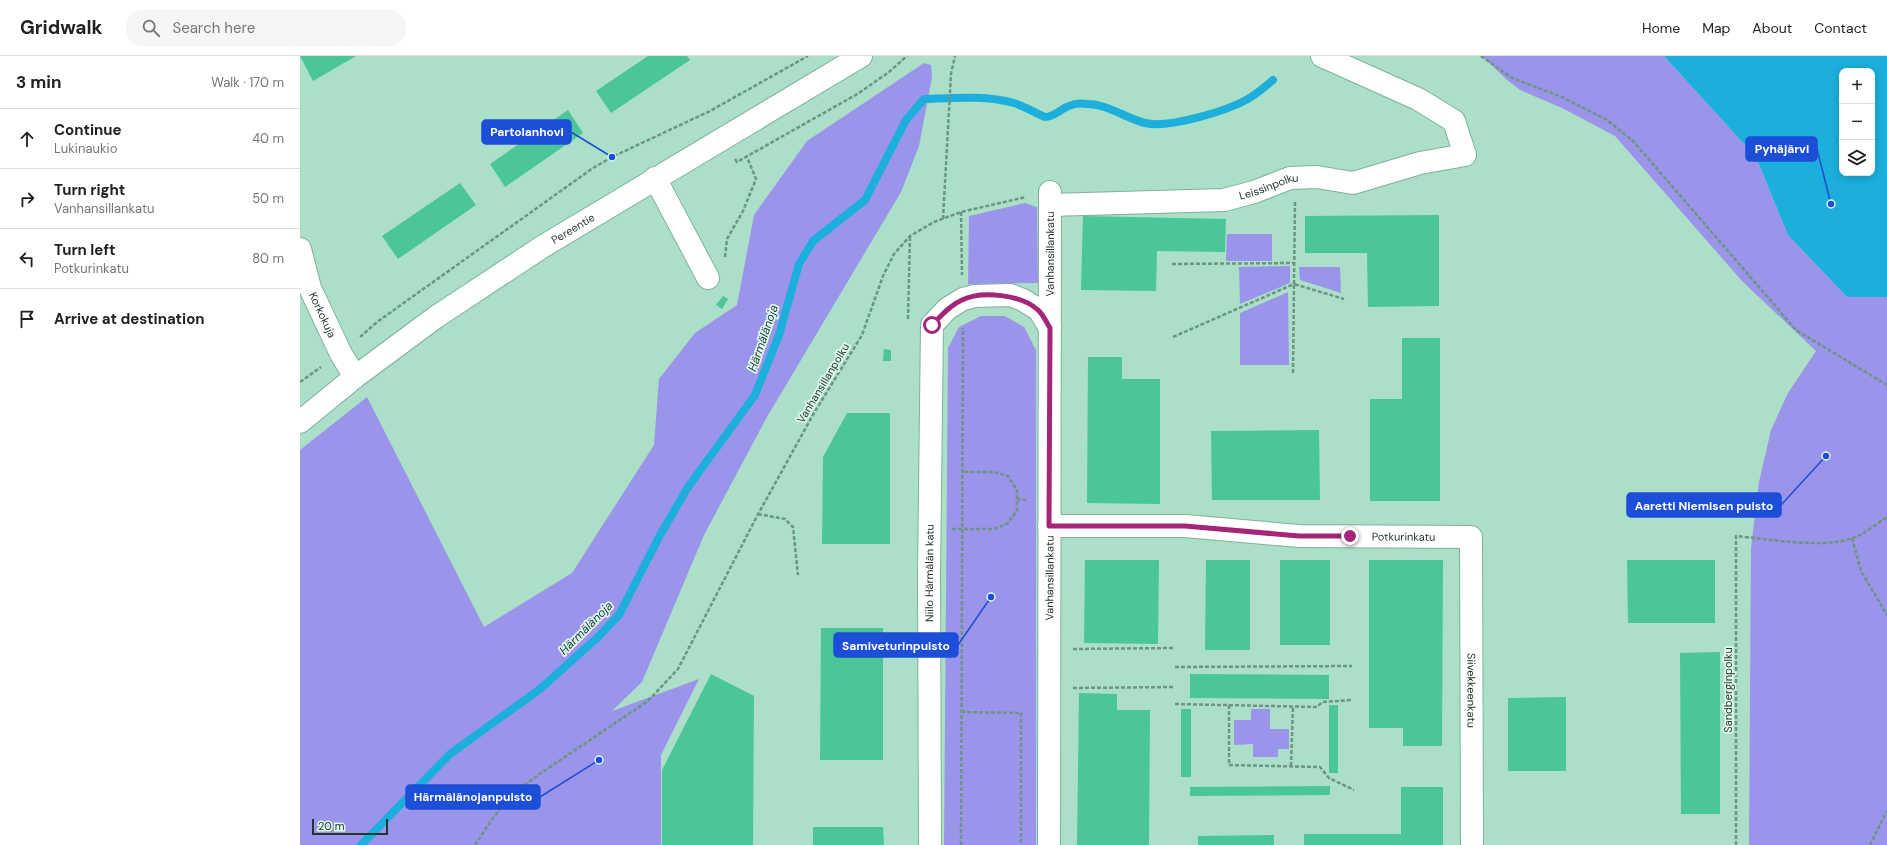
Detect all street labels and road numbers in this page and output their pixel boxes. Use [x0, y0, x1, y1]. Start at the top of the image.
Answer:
street label: Leissinpolku [1237, 171, 1299, 203]
street label: Pereentie [549, 210, 597, 247]
street label: Vanhansillankatu [1043, 211, 1057, 297]
street label: Korkokuja [306, 290, 339, 340]
street label: Vanhansillanpolku [794, 341, 852, 425]
street label: Niilo Härmälän katu [922, 524, 937, 622]
street label: Potkurinkatu [1372, 529, 1435, 544]
street label: Vanhansillankatu [1042, 535, 1056, 621]
street label: Sandberginpolku [1721, 647, 1735, 733]
street label: Siivekkeenkatu [1464, 653, 1479, 728]

